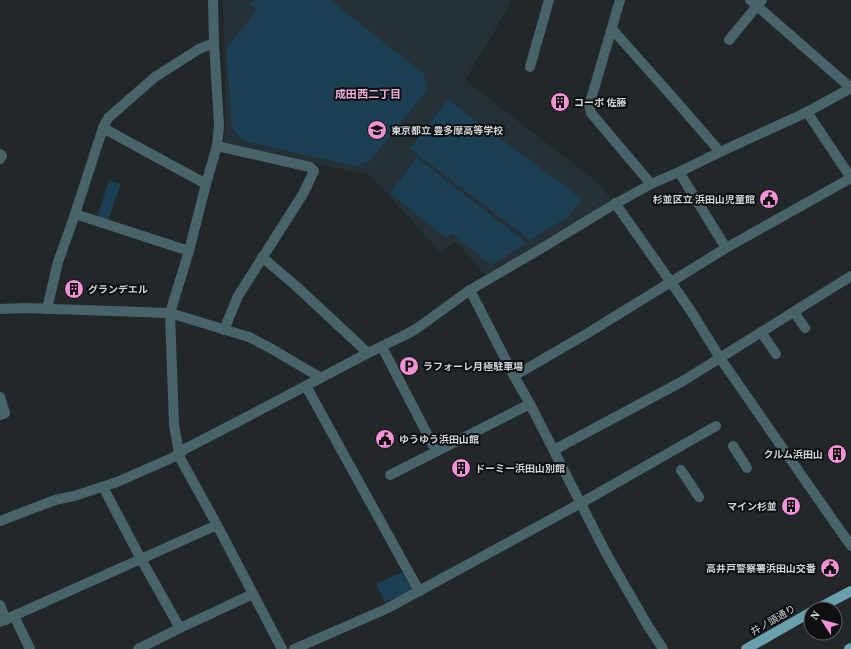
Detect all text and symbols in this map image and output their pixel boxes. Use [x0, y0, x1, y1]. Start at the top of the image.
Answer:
district label: 成田西二丁目 [335, 87, 401, 102]
building icon: コーポ 佐藤 [549, 91, 571, 113]
place label: コーポ 佐藤 [574, 96, 626, 109]
school or university icon: 東京都立 豊多摩高等学校 [366, 119, 388, 141]
place label: 東京都立 豊多摩高等学校 [391, 124, 503, 137]
public building icon: 杉並区立 浜田山児童館 [758, 188, 780, 210]
place label: 杉並区立 浜田山児童館 [653, 193, 755, 206]
building icon: グランデエル [63, 278, 85, 300]
place label: グランデエル [88, 283, 148, 296]
parking icon: ラフォーレ月極駐車場 [398, 355, 420, 377]
place label: ラフォーレ月極駐車場 [423, 360, 523, 373]
public building icon: ゆうゆう浜田山館 [374, 428, 396, 450]
place label: ゆうゆう浜田山館 [399, 433, 479, 446]
building icon: クルム浜田山 [826, 443, 848, 465]
place label: クルム浜田山 [764, 448, 823, 461]
building icon: ドーミー浜田山別館 [450, 457, 472, 479]
place label: ドーミー浜田山別館 [475, 462, 565, 475]
building icon: マイン杉並 [780, 495, 802, 517]
place label: マイン杉並 [727, 500, 777, 513]
public building icon: 高井戸警察署浜田山交番 [819, 557, 841, 579]
place label: 高井戸警察署浜田山交番 [706, 562, 816, 575]
north arrow [803, 601, 843, 641]
street label: 井ノ頭通り [748, 602, 798, 638]
text: N [807, 608, 824, 623]

